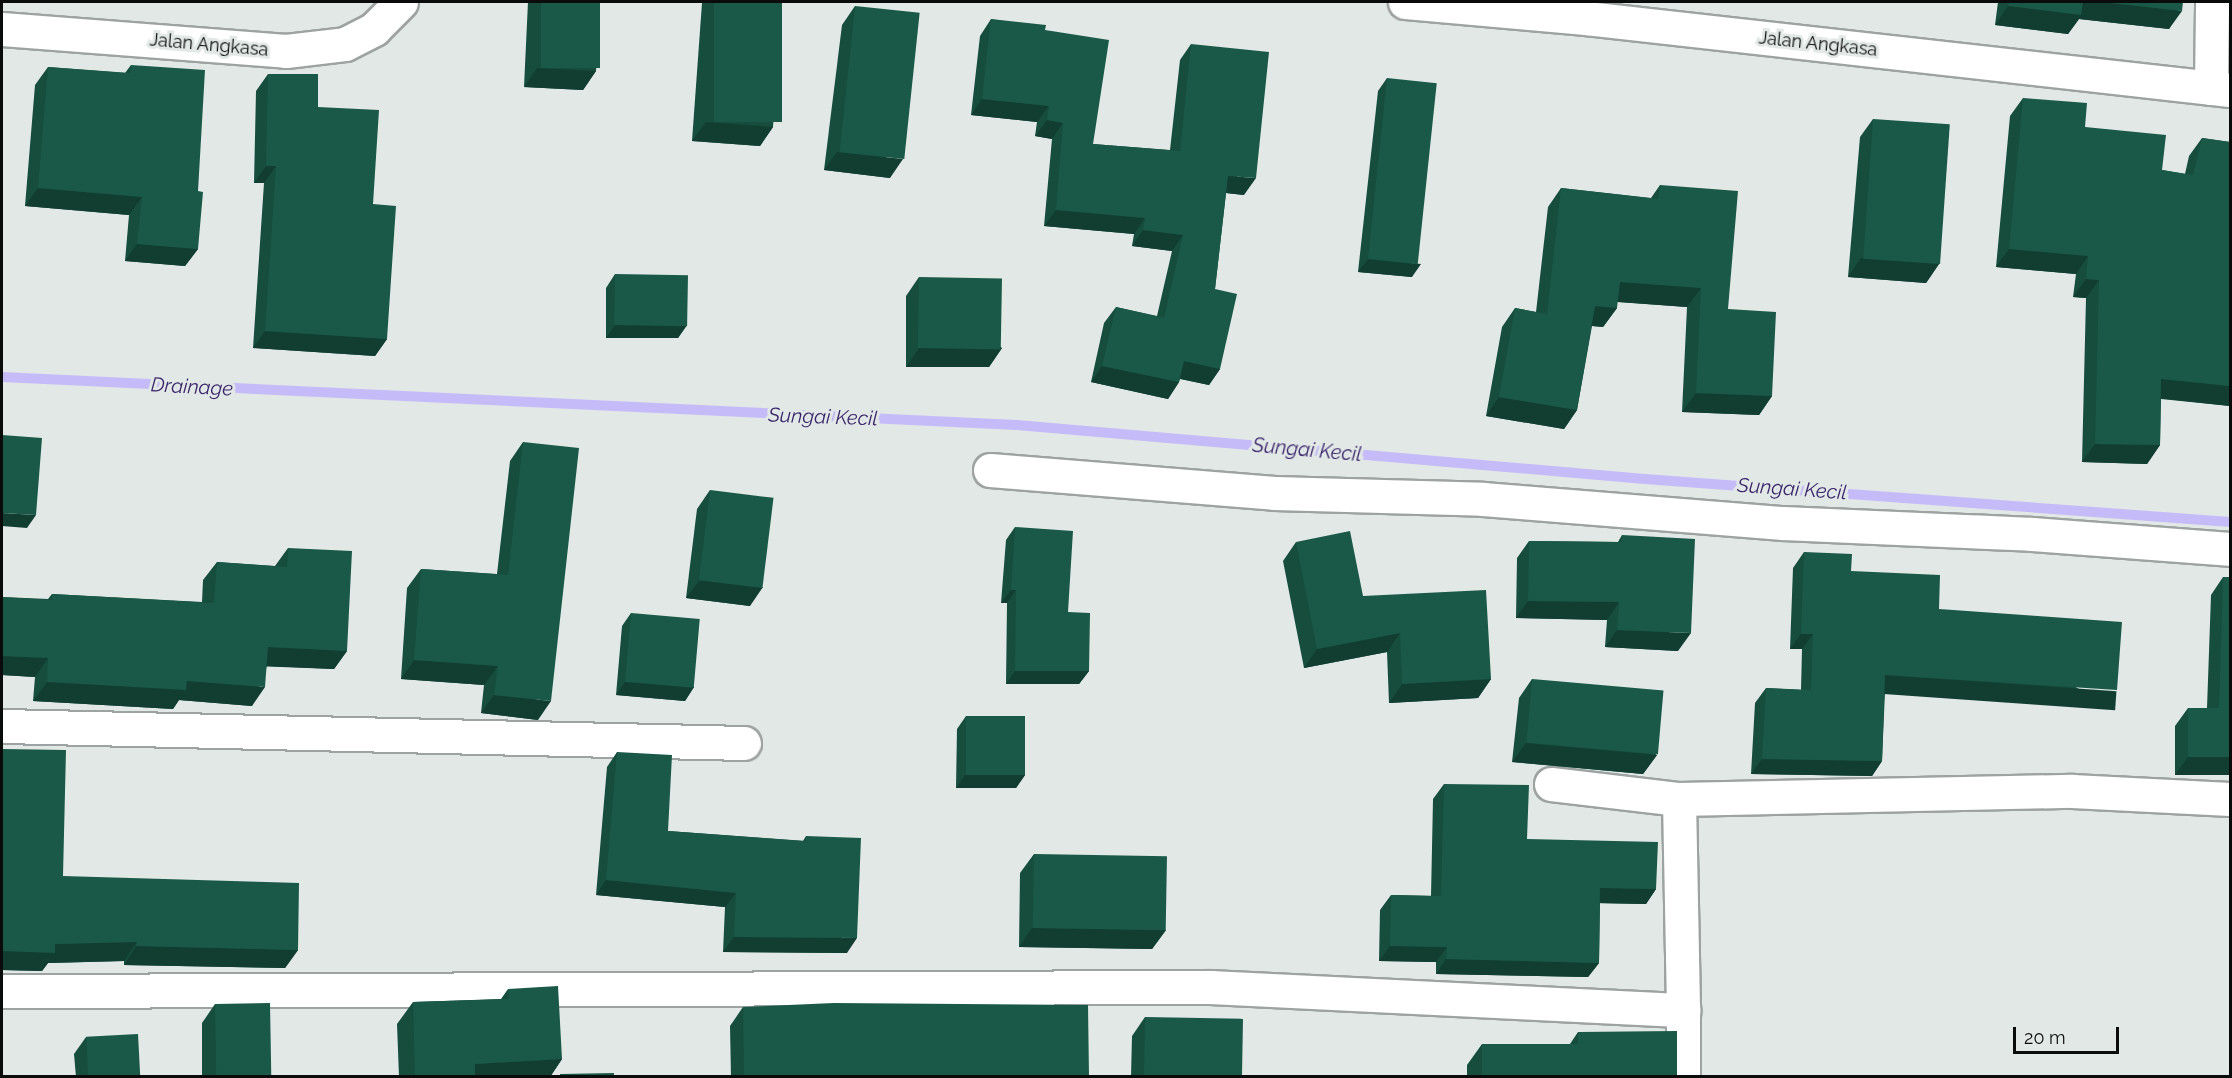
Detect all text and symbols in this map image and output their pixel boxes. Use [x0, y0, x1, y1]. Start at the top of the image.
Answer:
street label: Jalan Angkasa [1757, 27, 1879, 61]
street label: Jalan Angkasa [148, 29, 270, 61]
water label: Drainage [150, 373, 234, 401]
water label: Sungai Kecil [768, 403, 878, 431]
water label: Sungai Kecil [1251, 433, 1363, 467]
water label: Sungai Kecil [1736, 473, 1848, 505]
scale bar [2016, 1015, 2122, 1053]
text: 20 m [2024, 1027, 2066, 1048]

